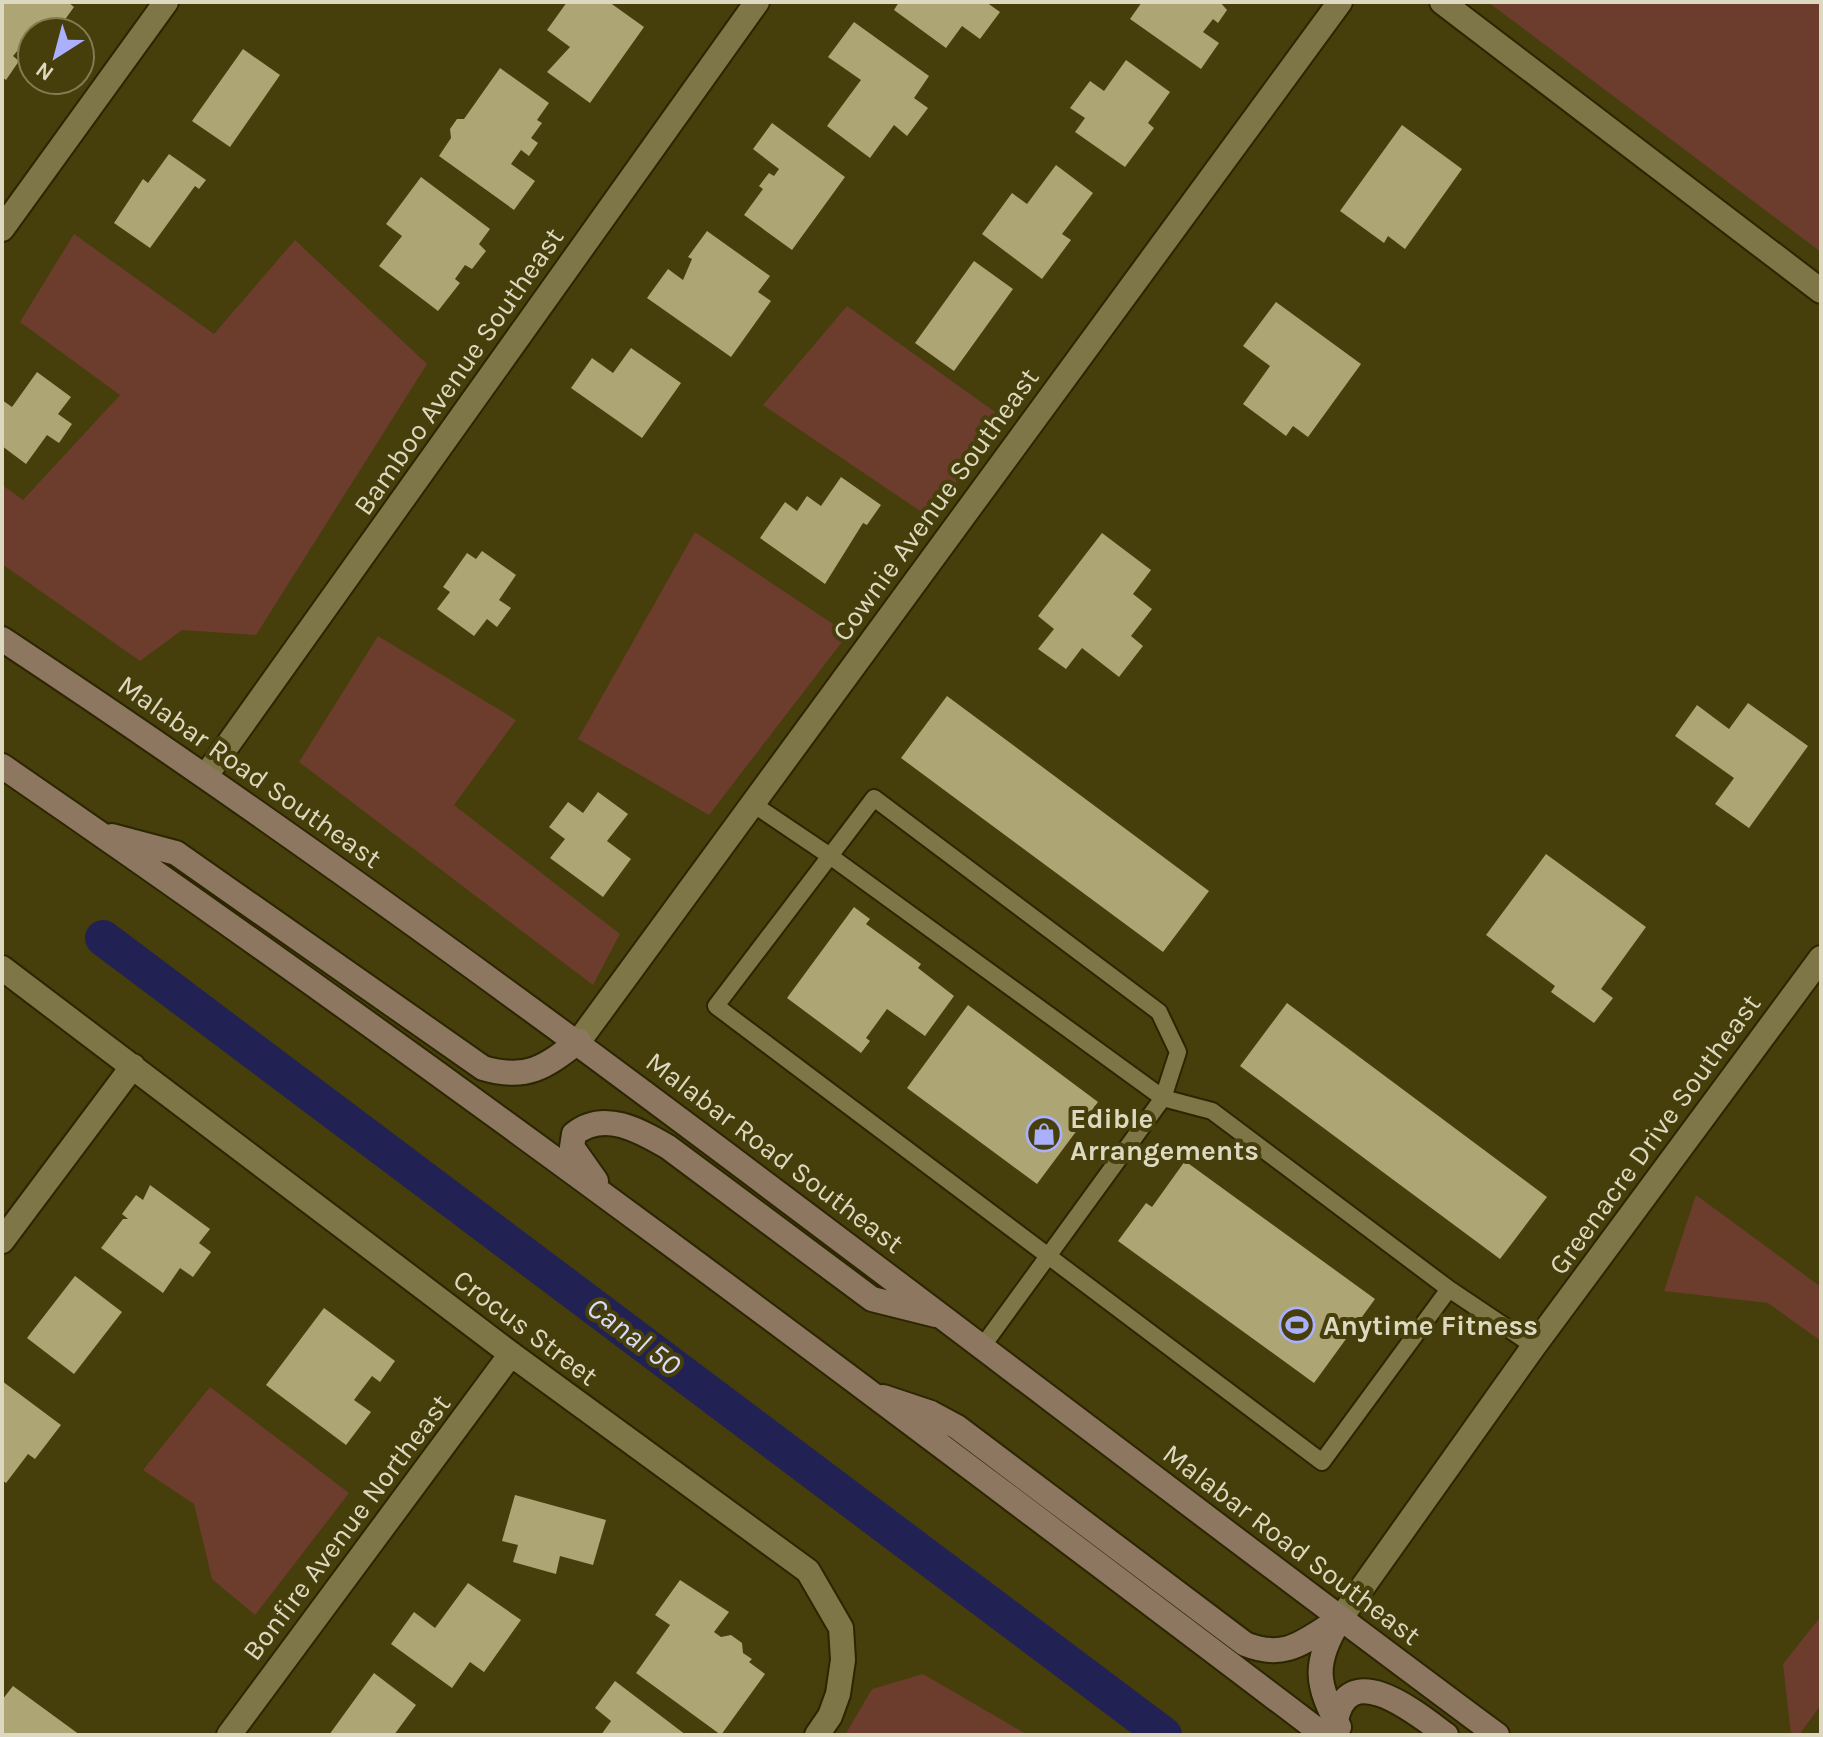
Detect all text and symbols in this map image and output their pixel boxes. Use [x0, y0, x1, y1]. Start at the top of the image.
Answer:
north arrow [16, 16, 96, 96]
text: N [31, 56, 59, 87]
street label: Bamboo Avenue Southeast [346, 221, 570, 521]
street label: Cownie Avenue Southeast [825, 361, 1046, 647]
street label: Malabar Road Southeast [112, 668, 388, 875]
street label: Greenacre Drive Southeast [1542, 988, 1767, 1281]
street label: Malabar Road Southeast [639, 1045, 910, 1260]
place label: Edible Arrangements [1070, 1102, 1259, 1167]
shop icon: Edible Arrangements [1025, 1115, 1063, 1153]
street label: Crocus Street [447, 1262, 604, 1392]
water label: Canal 50 [580, 1289, 688, 1383]
sports icon: Anytime Fitness [1278, 1306, 1316, 1344]
place label: Anytime Fitness [1323, 1309, 1538, 1342]
street label: Bonfire Avenue Northeast [236, 1388, 457, 1667]
street label: Malabar Road Southeast [1156, 1437, 1427, 1652]

